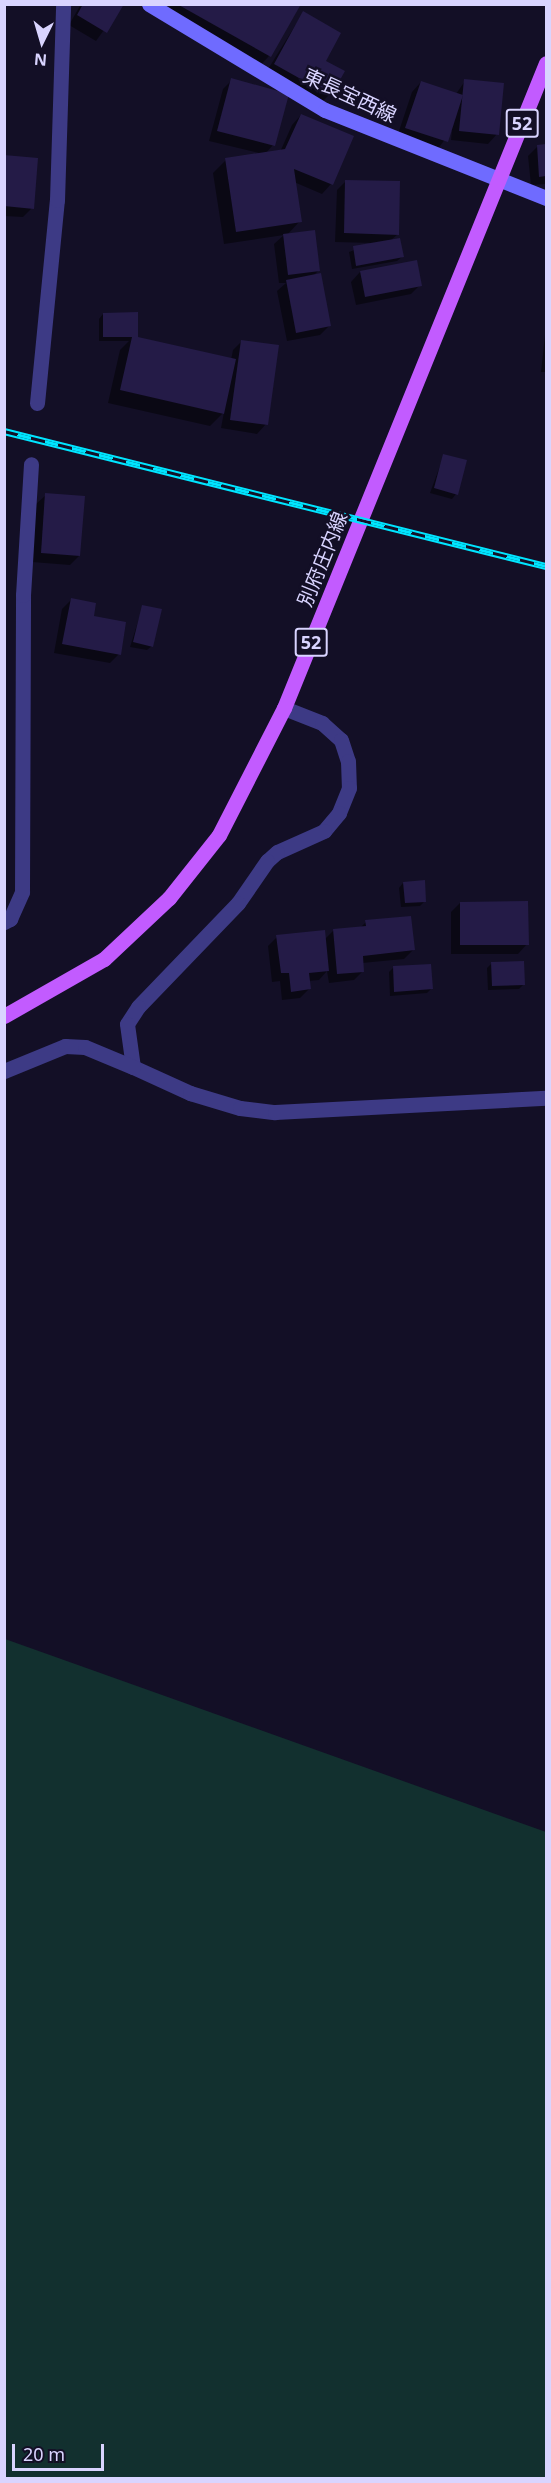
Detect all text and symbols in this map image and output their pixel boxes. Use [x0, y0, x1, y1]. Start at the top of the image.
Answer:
north arrow [12, 12, 72, 72]
text: N [33, 48, 48, 71]
street label: 東長宝西線 [300, 63, 400, 127]
road number: 52 [506, 108, 538, 138]
street label: 別府庄内線 [292, 508, 352, 610]
road number: 52 [294, 627, 328, 657]
scale bar [15, 2432, 106, 2470]
text: 20 m [23, 2442, 65, 2466]

